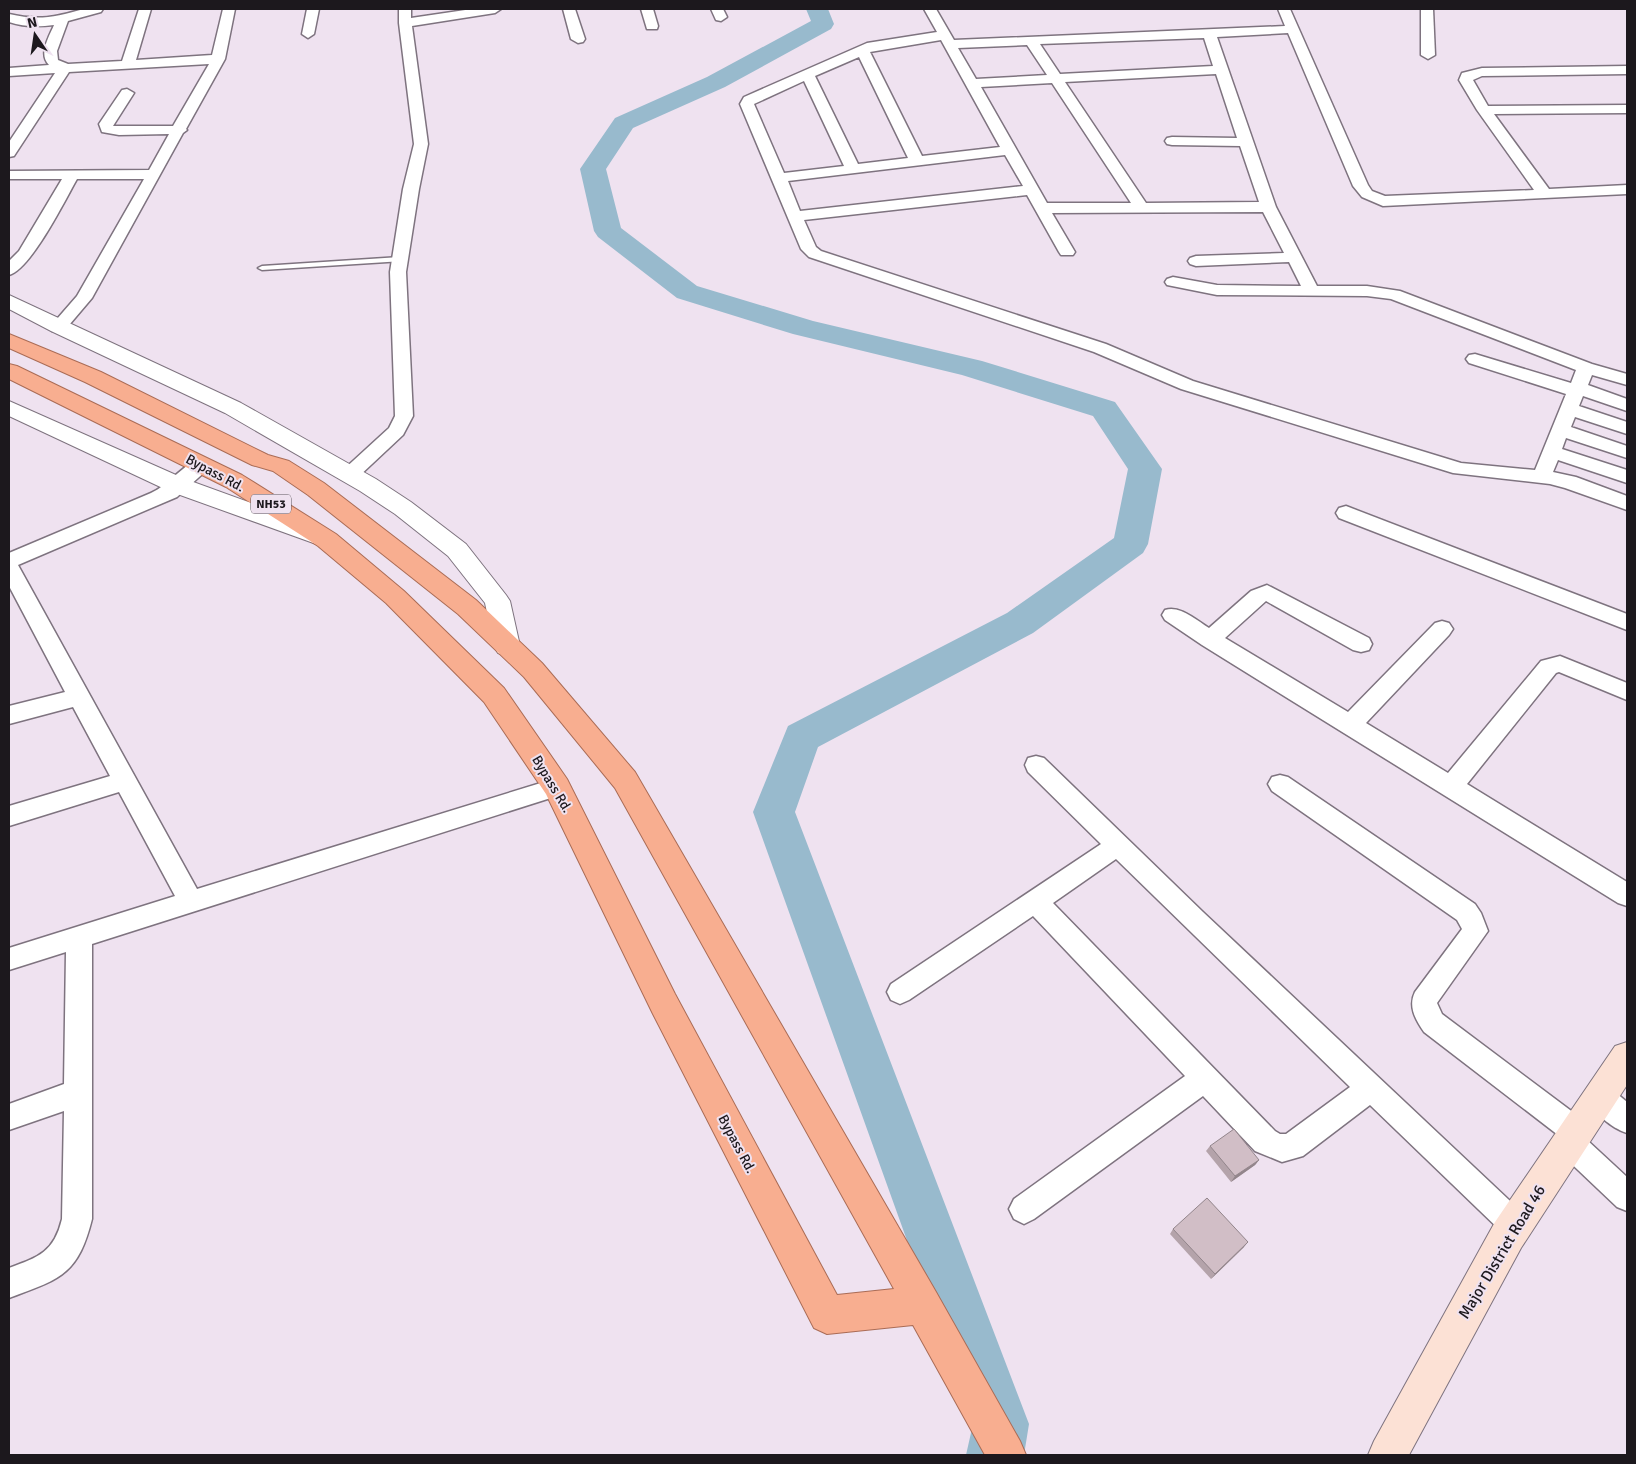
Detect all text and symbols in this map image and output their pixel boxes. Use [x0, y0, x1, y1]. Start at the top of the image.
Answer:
north arrow [10, 10, 60, 60]
text: N [26, 13, 39, 32]
street label: Bypass Rd. [183, 450, 247, 496]
road number: NH53 [251, 494, 291, 514]
street label: Bypass Rd. [528, 752, 576, 816]
street label: Bypass Rd. [714, 1112, 760, 1176]
street label: Major District Road 46 [1454, 1181, 1550, 1323]

